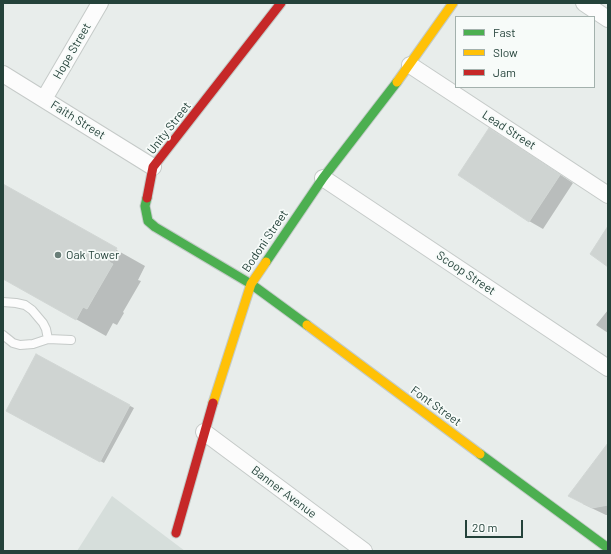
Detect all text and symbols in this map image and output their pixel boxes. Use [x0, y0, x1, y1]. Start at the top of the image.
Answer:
legend [455, 16, 595, 88]
street label: Hope Street [50, 20, 94, 82]
text: Fast [493, 25, 516, 39]
text: Slow [493, 45, 518, 59]
text: Jam [493, 65, 516, 79]
street label: Faith Street [48, 98, 108, 142]
street label: Unity Street [144, 99, 194, 157]
street label: Lead Street [480, 107, 538, 153]
street label: Bodoni Street [239, 207, 291, 275]
place label: Oak Tower [66, 248, 119, 262]
street label: Scoop Street [434, 248, 498, 298]
marker: Oak Tower [53, 250, 63, 260]
street label: Font Street [408, 383, 464, 429]
street label: Banner Avenue [249, 463, 319, 521]
scale bar [467, 512, 525, 538]
text: 20 m [472, 520, 498, 534]

